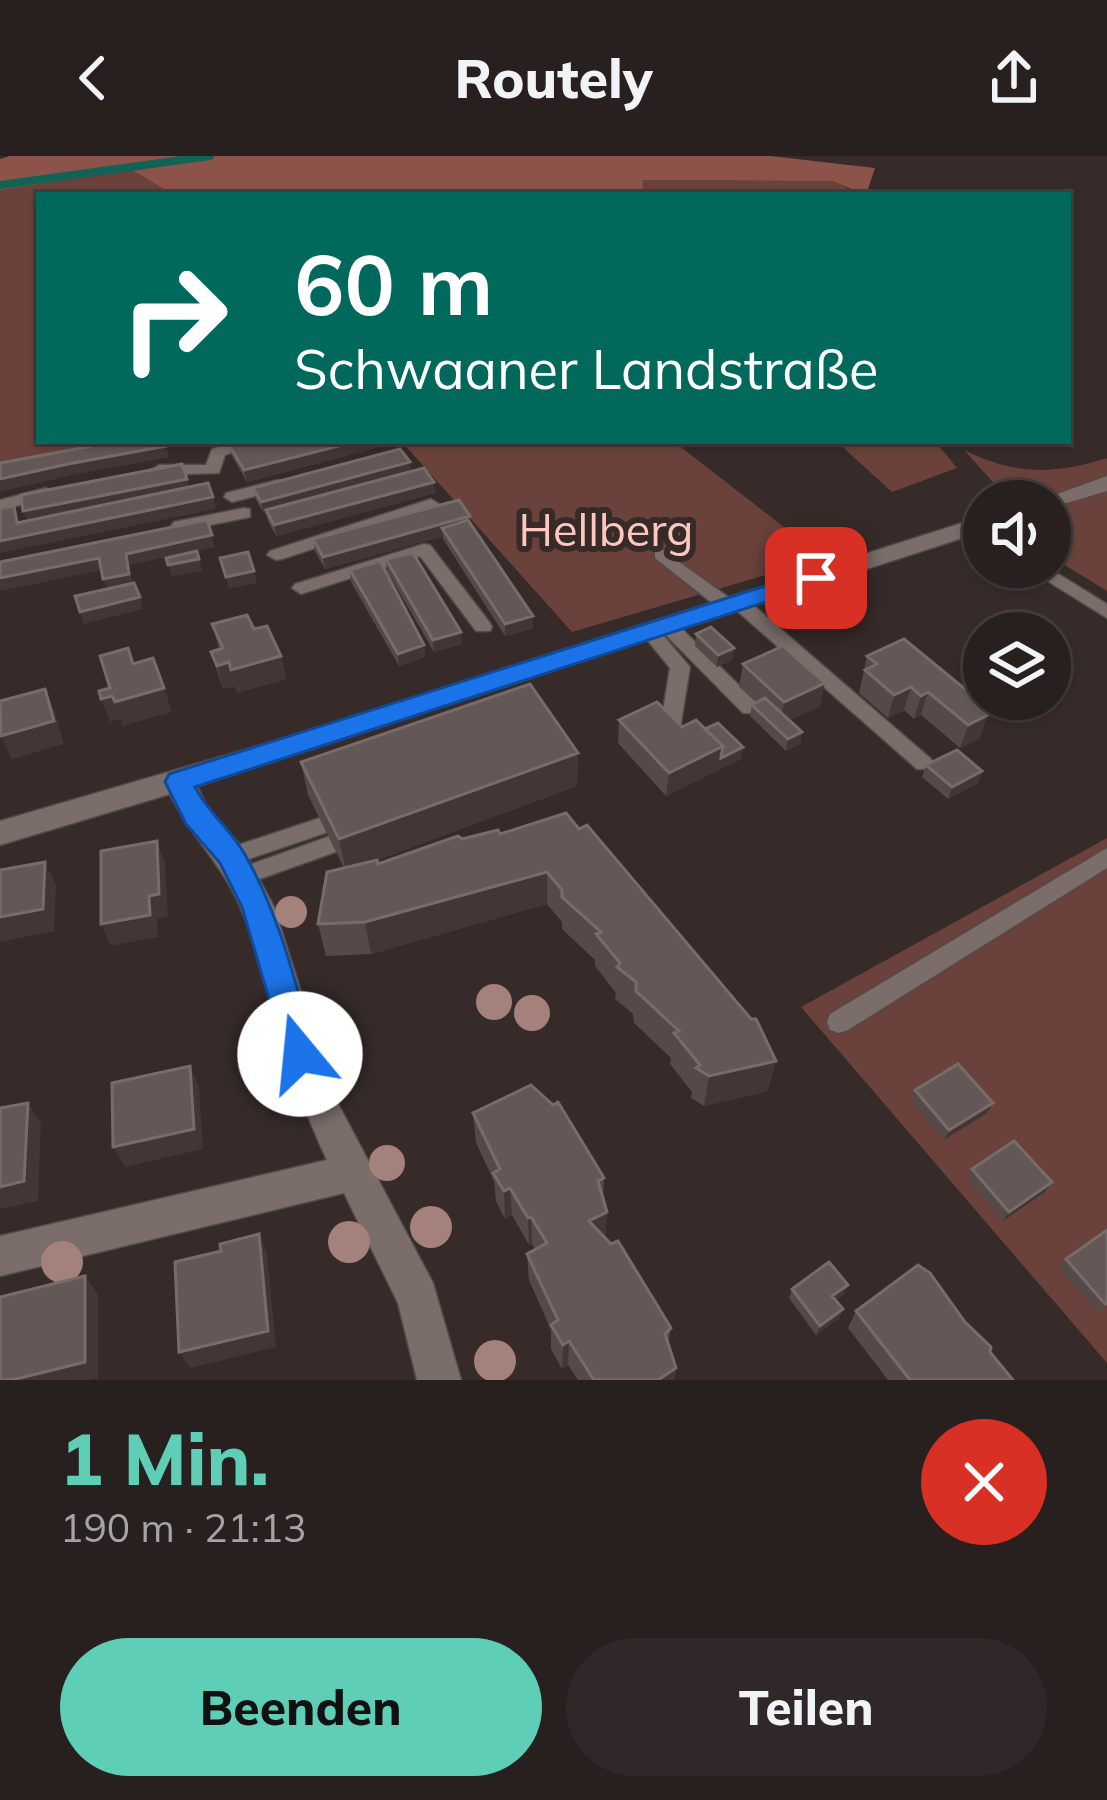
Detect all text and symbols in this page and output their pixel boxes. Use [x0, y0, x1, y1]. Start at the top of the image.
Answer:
text: Routely [454, 44, 653, 112]
icon: back [60, 45, 126, 111]
icon: share [981, 45, 1047, 111]
text: 60 m [294, 231, 493, 336]
icon: right [96, 240, 252, 396]
text: Schwaaner Landstraße [294, 335, 878, 403]
map controls [963, 480, 1071, 720]
button: sound [963, 480, 1071, 588]
park label: Hellberg [518, 501, 694, 557]
pin [765, 527, 867, 629]
icon: arrive [783, 545, 849, 611]
button: layers [963, 612, 1071, 720]
position arrow [237, 991, 363, 1117]
text: 1 Min. [60, 1413, 269, 1503]
button: close [921, 1419, 1047, 1545]
text: 190 m · 21:13 [60, 1503, 306, 1552]
button: Beenden [60, 1638, 542, 1776]
button: Teilen [566, 1638, 1047, 1776]

